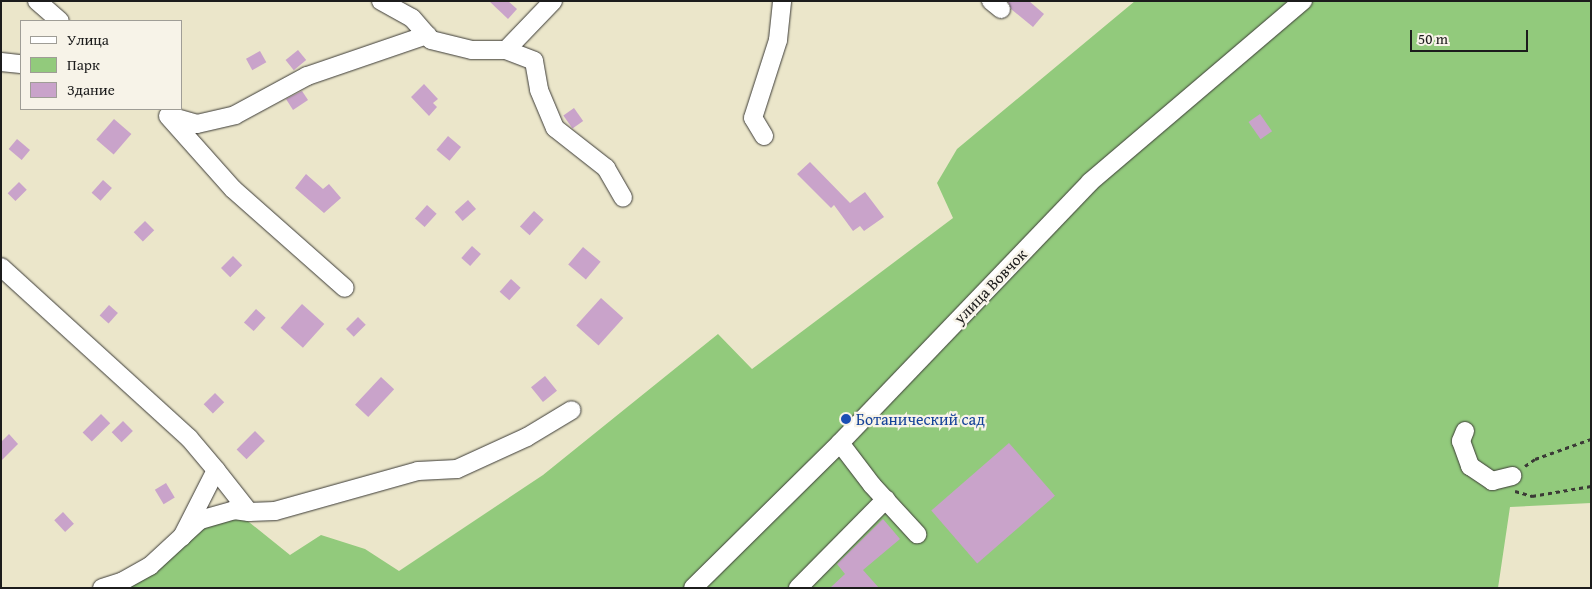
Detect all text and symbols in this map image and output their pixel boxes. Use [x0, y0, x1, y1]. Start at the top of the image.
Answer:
legend [20, 20, 182, 110]
scale bar [1412, 20, 1530, 52]
text: 50 m [1418, 28, 1448, 49]
text: Улица [67, 29, 109, 50]
text: Парк [67, 54, 100, 75]
text: Здание [67, 79, 115, 100]
street label: улица Вовчок [949, 244, 1031, 328]
place label: Ботанический сад [856, 409, 985, 429]
marker: Ботанический сад [840, 413, 852, 425]

